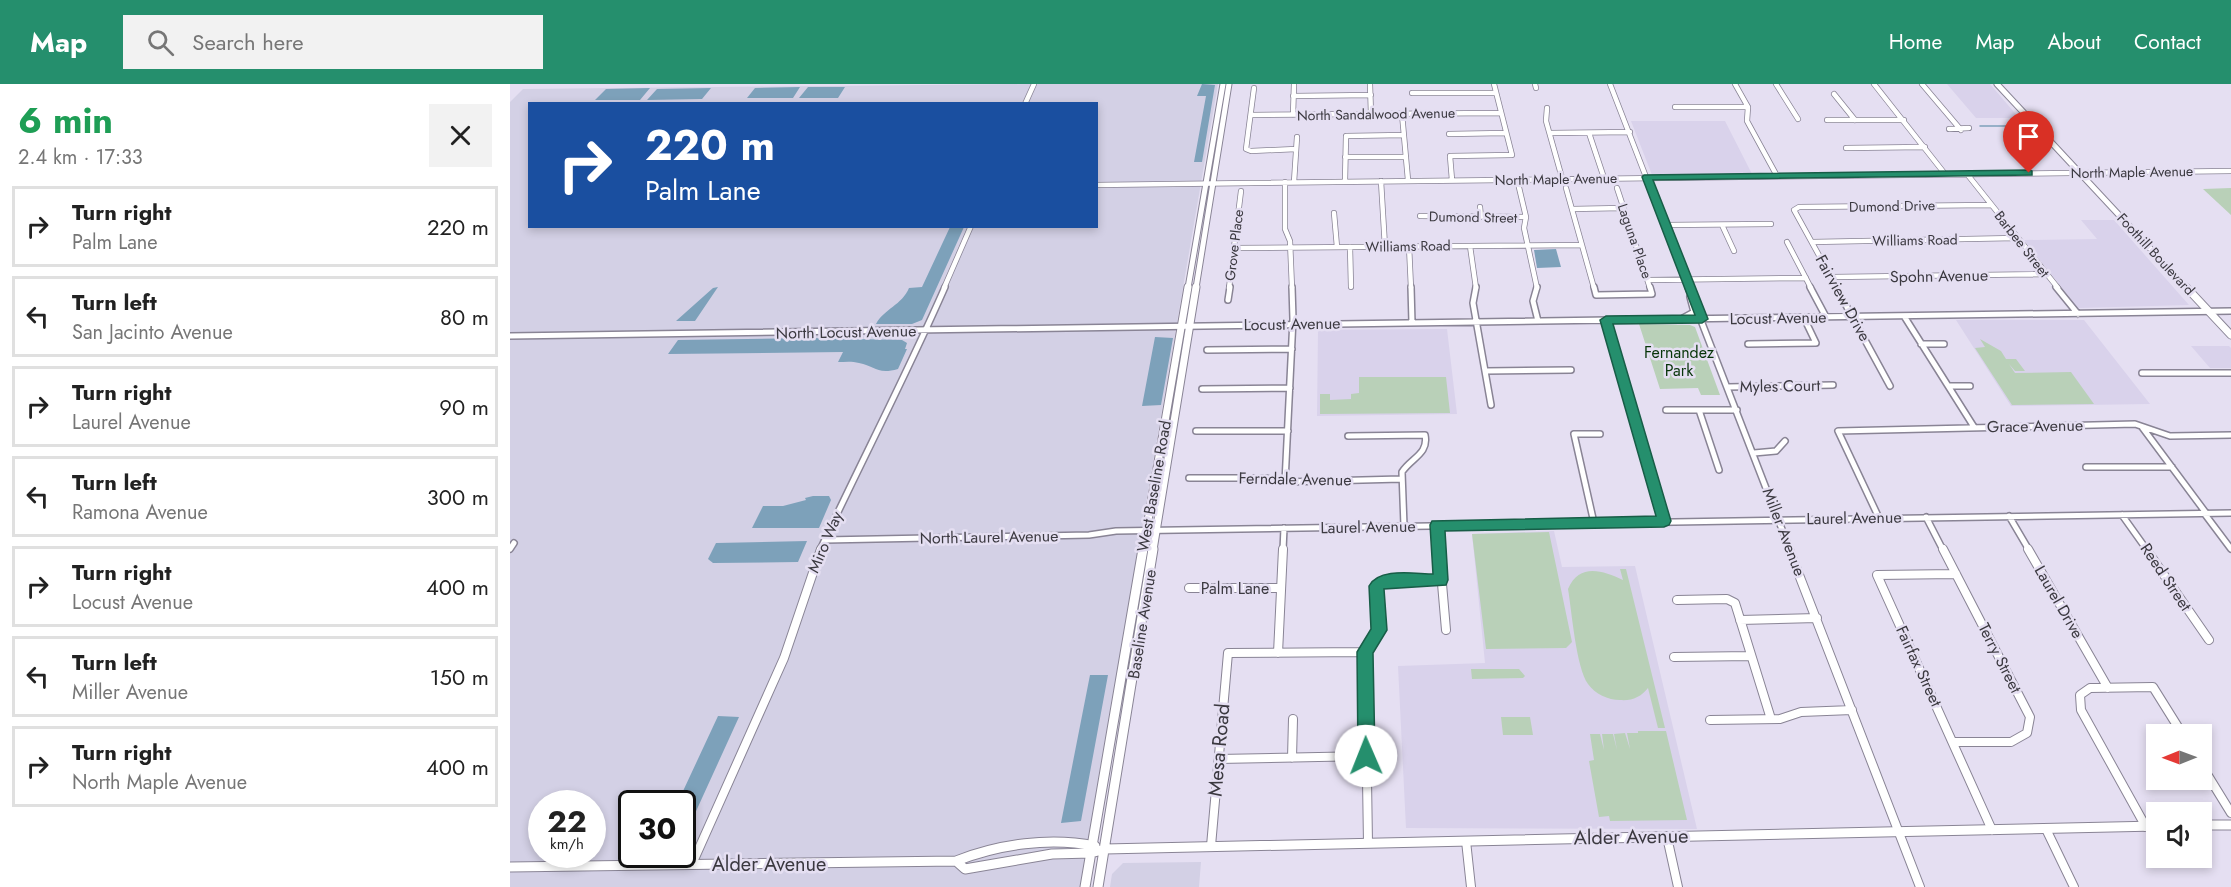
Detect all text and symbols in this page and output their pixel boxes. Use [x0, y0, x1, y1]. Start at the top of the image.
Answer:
search box [123, 15, 543, 69]
text: Map [30, 22, 87, 63]
icon: search [144, 26, 177, 59]
text: Search here [192, 26, 304, 58]
text: Home [1889, 27, 1942, 57]
text: Map [1975, 27, 2015, 57]
text: About [2048, 27, 2101, 57]
text: Contact [2134, 27, 2201, 57]
text: 6 min [18, 94, 113, 146]
street label: North Sandalwood Avenue [1297, 103, 1455, 125]
button: close [429, 104, 492, 167]
pin [2003, 111, 2054, 173]
text: 220 m [645, 115, 775, 176]
icon: arrive [2012, 120, 2045, 153]
icon: right [546, 126, 624, 204]
text: 2.4 km · 17:33 [18, 143, 143, 172]
street label: North Maple Avenue [2071, 161, 2193, 183]
street label: North Maple Avenue [1495, 168, 1617, 190]
text: Palm Lane [645, 171, 761, 210]
street label: Dumond Drive [1849, 195, 1935, 217]
text: Turn right [72, 196, 172, 228]
street label: Laguna Place [1613, 201, 1657, 281]
street label: Dumond Street [1429, 206, 1518, 228]
street label: Barbee Street [1990, 207, 2055, 282]
street label: Grove Place [1220, 208, 1248, 282]
street label: Foothill Boulevard [2113, 209, 2199, 299]
icon: right [21, 210, 54, 243]
text: 220 m [427, 211, 489, 243]
text: Palm Lane [72, 228, 158, 257]
street label: Williams Road [1872, 229, 1958, 251]
street label: Williams Road [1365, 235, 1451, 257]
street label: Fairview Drive [1810, 251, 1876, 345]
street label: Spohn Avenue [1890, 264, 1988, 288]
text: Turn left [72, 286, 157, 318]
icon: left [21, 300, 54, 333]
text: 80 m [440, 301, 489, 333]
street label: Locust Avenue [1729, 306, 1827, 330]
street label: Locust Avenue [1243, 312, 1341, 336]
text: San Jacinto Avenue [72, 318, 233, 347]
street label: North Locust Avenue [776, 319, 916, 345]
park label: Fernandez Park [1644, 341, 1715, 382]
street label: Myles Court [1740, 374, 1821, 398]
text: Turn right [72, 376, 172, 408]
icon: right [21, 390, 54, 423]
text: 90 m [439, 391, 489, 423]
text: Laurel Avenue [72, 408, 191, 437]
street label: Grace Avenue [1987, 414, 2083, 438]
street label: West Baseline Road [1131, 419, 1177, 553]
text: Turn left [72, 466, 157, 498]
street label: Ferndale Avenue [1238, 467, 1352, 491]
icon: left [21, 480, 54, 513]
text: 300 m [427, 481, 489, 513]
street label: Miller Avenue [1757, 485, 1811, 579]
text: Ramona Avenue [72, 498, 208, 527]
street label: Laurel Avenue [1806, 506, 1902, 530]
street label: Miro Way [802, 507, 849, 576]
street label: Laurel Avenue [1320, 515, 1416, 539]
street label: North Laurel Avenue [919, 524, 1059, 550]
street label: Reed Street [2135, 538, 2197, 616]
text: Turn right [72, 556, 172, 588]
street label: Laurel Drive [2029, 561, 2089, 643]
street label: Baseline Avenue [1122, 568, 1162, 680]
icon: right [21, 570, 54, 603]
text: 400 m [426, 571, 489, 603]
street label: Palm Lane [1201, 577, 1269, 600]
text: Locust Avenue [72, 588, 193, 617]
street label: Terry Street [1973, 619, 2027, 697]
street label: Fairfax Street [1890, 622, 1948, 710]
text: Turn left [72, 646, 157, 678]
icon: left [21, 660, 54, 693]
text: 150 m [430, 661, 489, 693]
text: Miller Avenue [72, 678, 188, 707]
street label: Mesa Road [1200, 702, 1238, 798]
position arrow [1334, 724, 1398, 788]
north arrow [2146, 724, 2212, 790]
map controls [2146, 724, 2212, 868]
text: Turn right [72, 736, 172, 768]
icon: right [21, 750, 54, 783]
text: 400 m [426, 751, 489, 783]
text: North Maple Avenue [72, 768, 247, 797]
speed limit sign: 30 [618, 790, 696, 868]
text: 22 [547, 800, 587, 843]
button: sound [2146, 802, 2212, 868]
street label: Alder Avenue [1573, 822, 1689, 852]
text: km/h [550, 833, 584, 855]
street label: Alder Avenue [712, 850, 826, 879]

